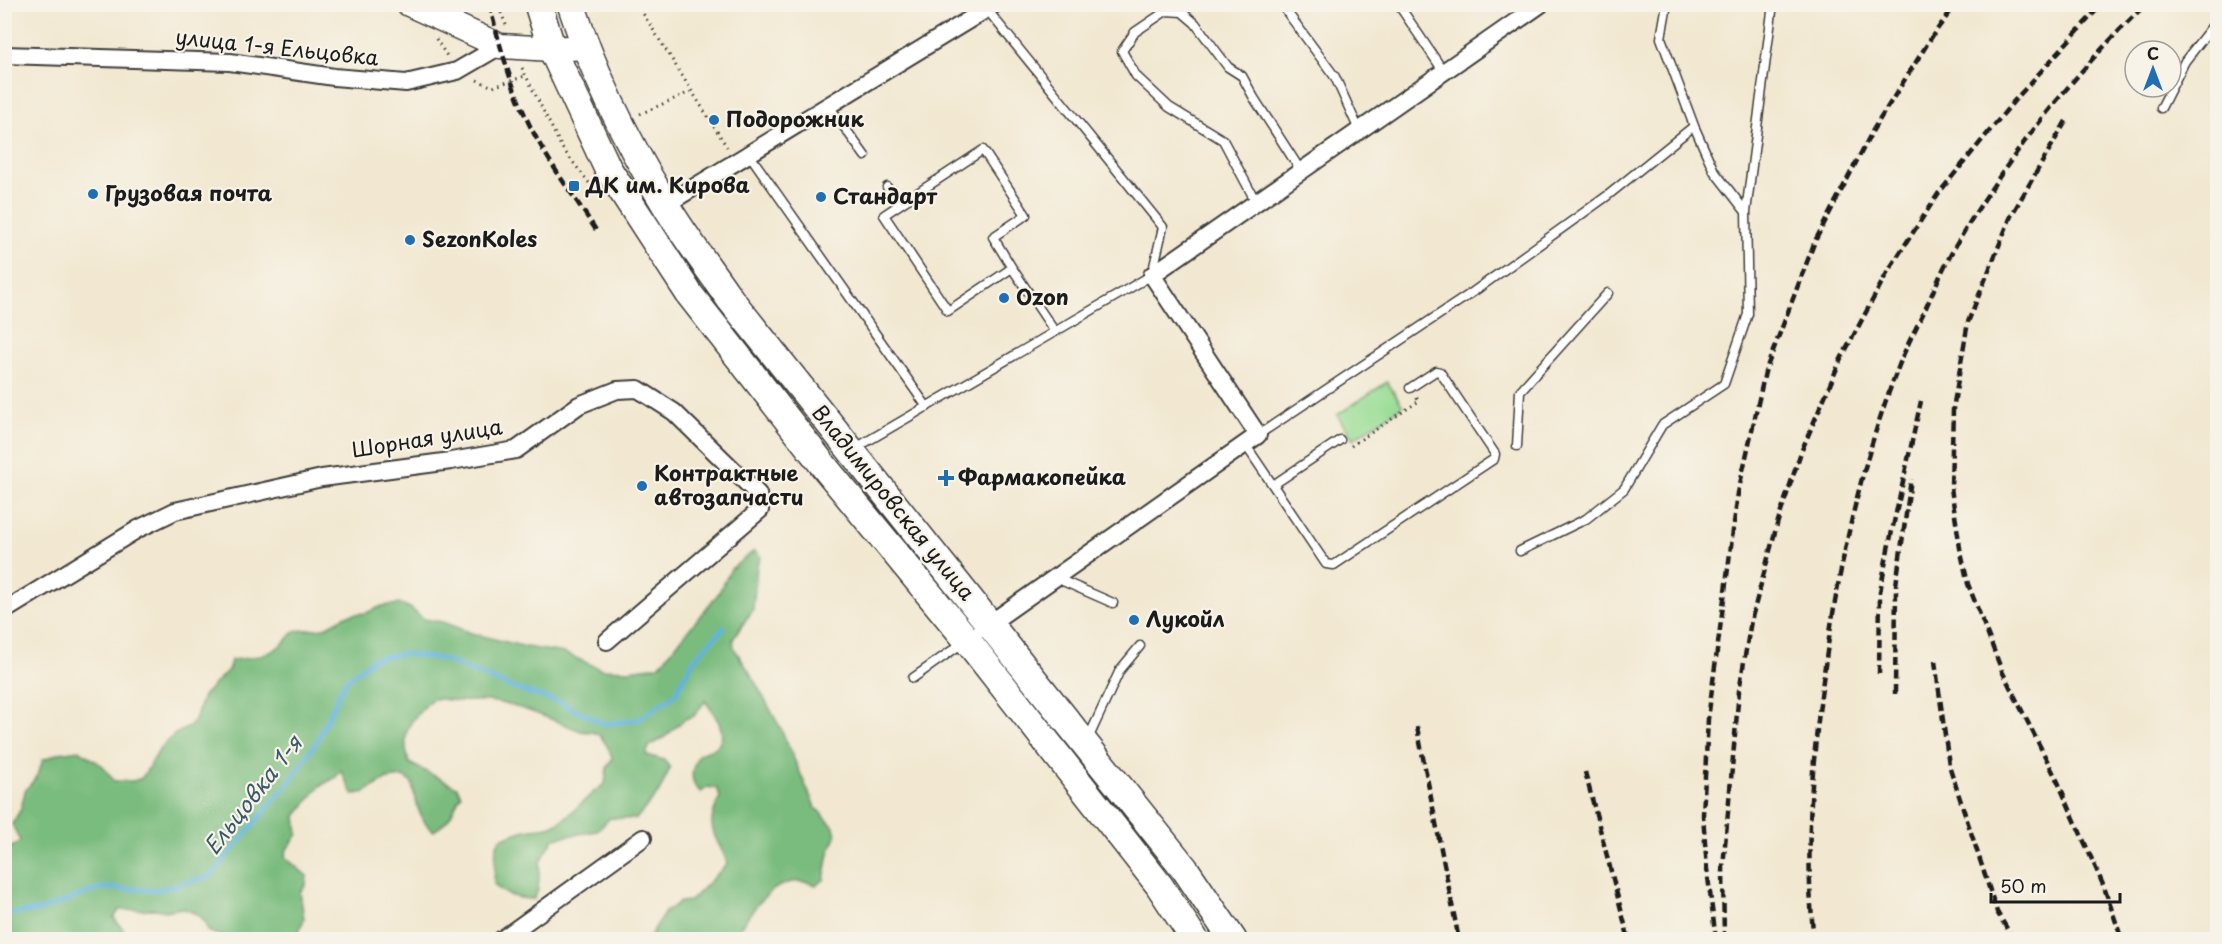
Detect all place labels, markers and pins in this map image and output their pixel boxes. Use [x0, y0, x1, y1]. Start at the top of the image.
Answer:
place label: Подорожник [726, 102, 864, 134]
marker: Подорожник [707, 113, 721, 127]
place label: ДК им. Кирова [585, 168, 750, 200]
place label: Грузовая почта [105, 176, 273, 208]
marker: ДК им. Кирова [567, 179, 581, 193]
place label: Стандарт [833, 179, 938, 211]
marker: Грузовая почта [86, 187, 100, 201]
marker: Стандарт [814, 190, 828, 204]
place label: SezonKoles [422, 222, 537, 254]
marker: SezonKoles [403, 233, 417, 247]
place label: Ozon [1016, 280, 1069, 312]
marker: Ozon [997, 291, 1011, 305]
place label: Контрактные автозапчасти [654, 456, 804, 512]
place label: Фармакопейка [958, 460, 1126, 492]
marker: Фармакопейка [939, 471, 953, 485]
marker: Контрактные автозапчасти [635, 479, 649, 493]
place label: Лукойл [1146, 602, 1225, 634]
marker: Лукойл [1127, 613, 1141, 627]

